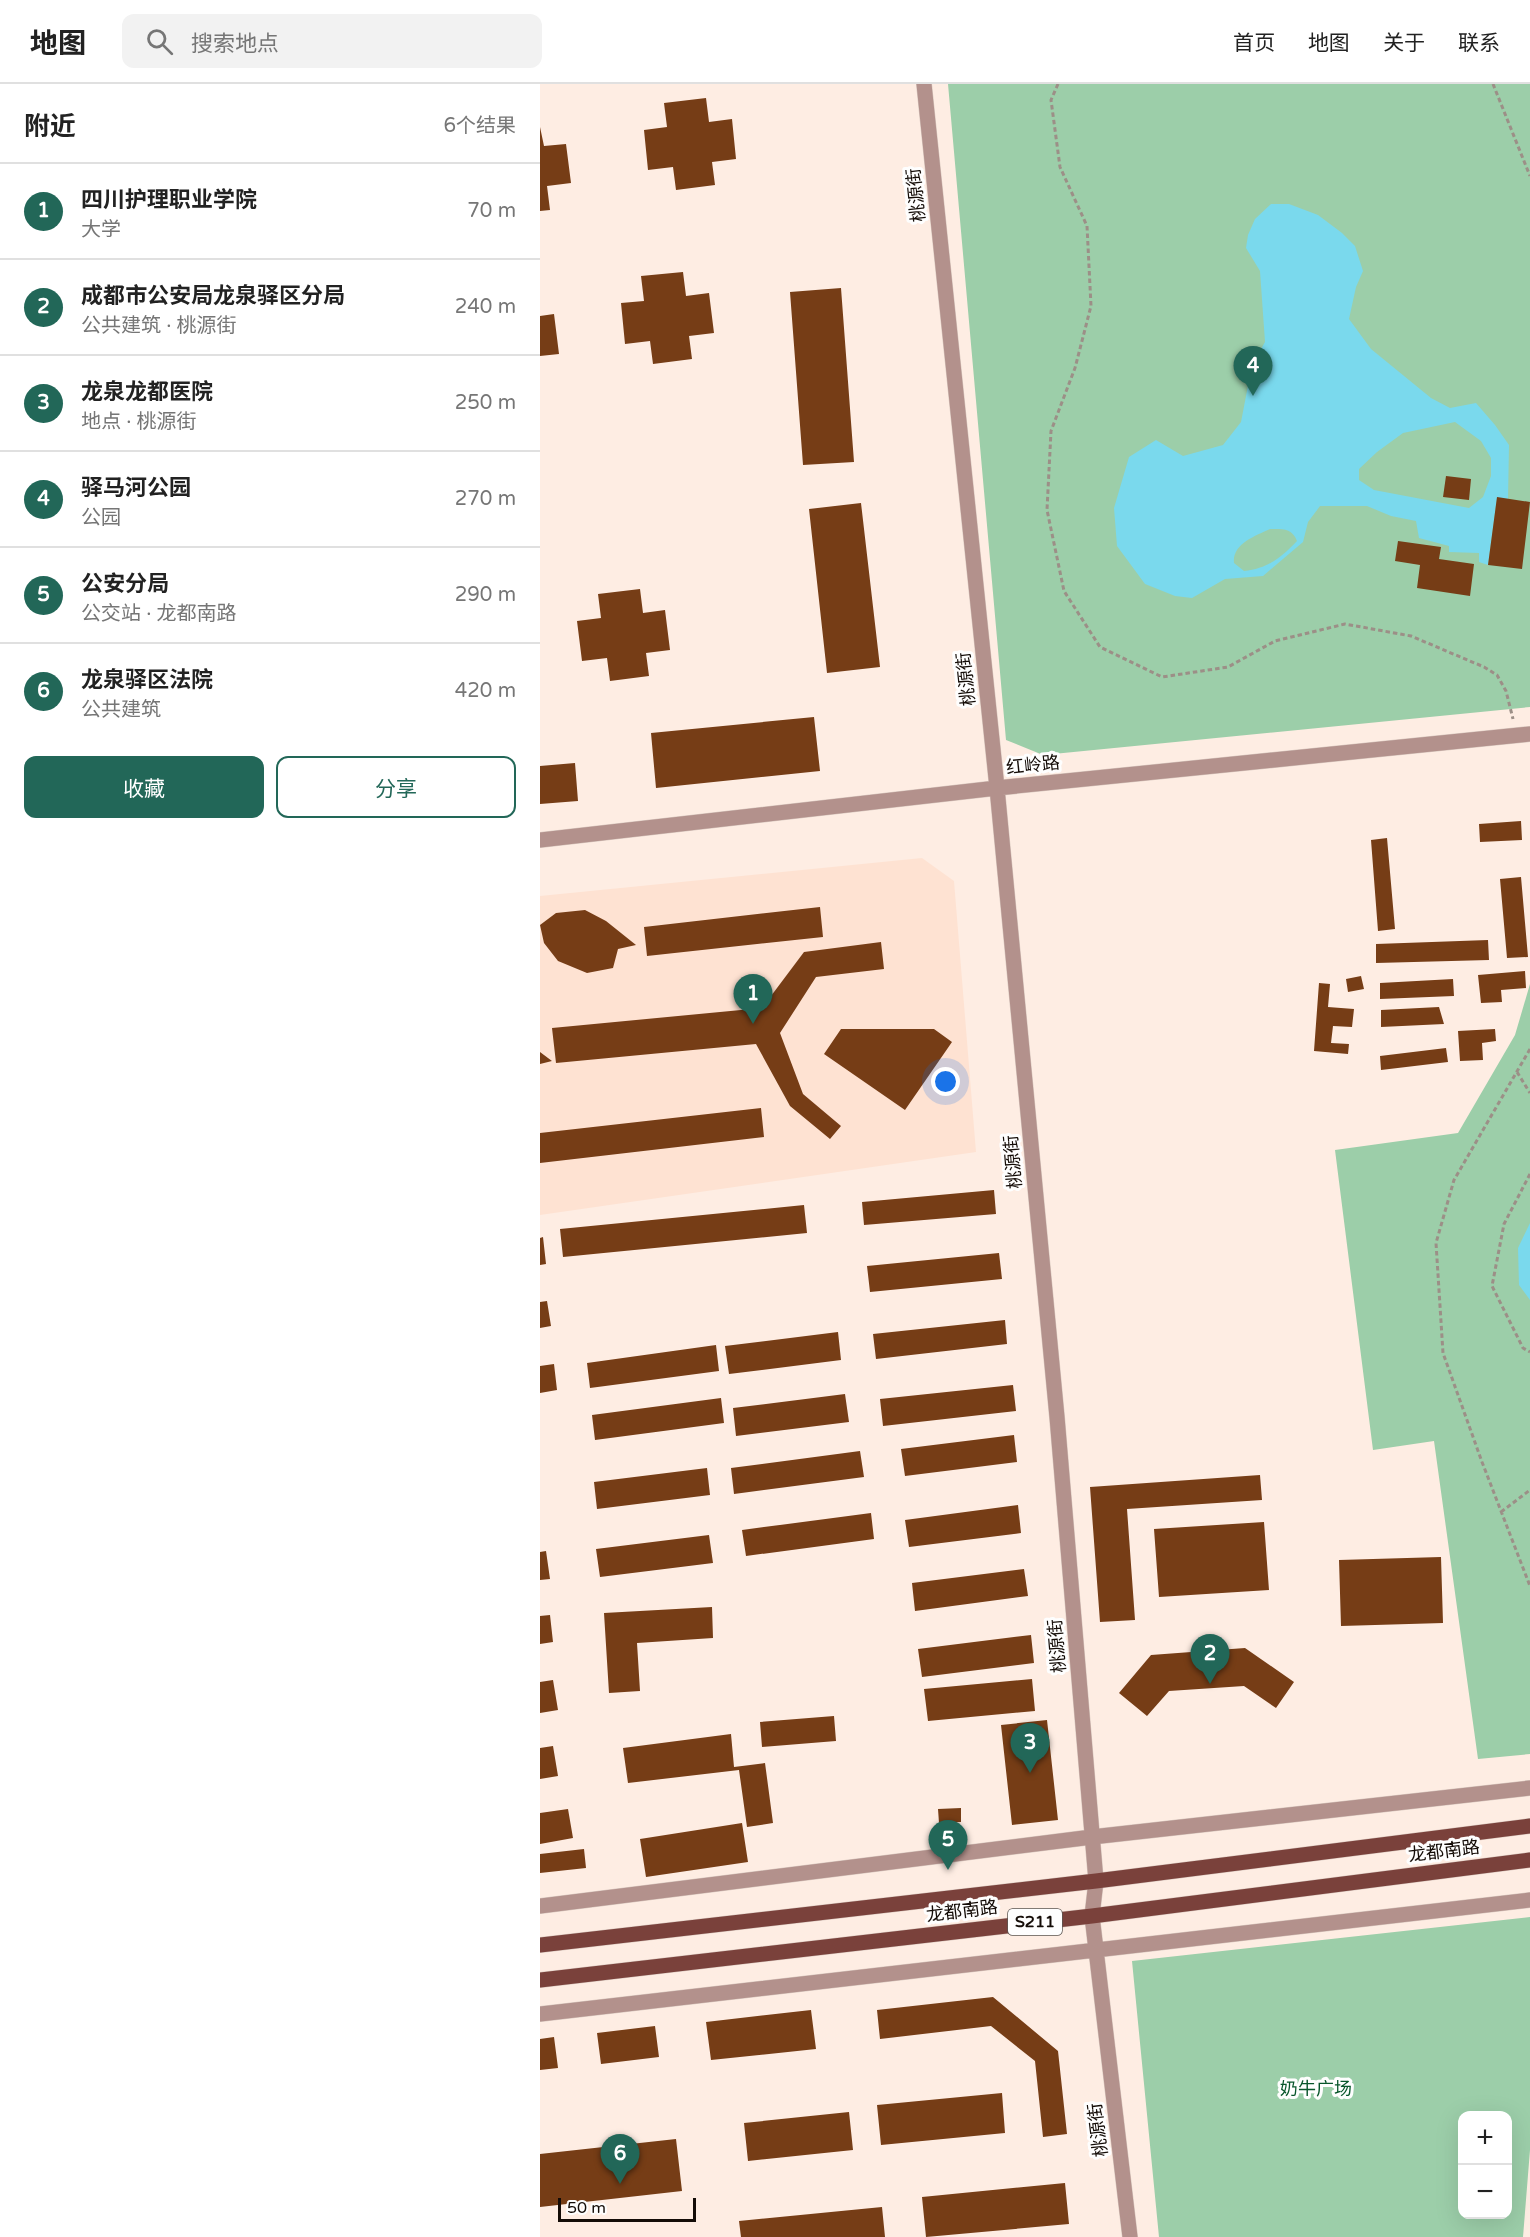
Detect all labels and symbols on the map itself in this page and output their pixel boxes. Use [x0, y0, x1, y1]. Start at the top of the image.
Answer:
street label: 桃源街 [902, 167, 930, 223]
pin: 4 [1234, 346, 1272, 396]
street label: 桃源街 [952, 651, 980, 707]
street label: 红岭路 [1005, 751, 1061, 779]
pin: 1 [734, 974, 772, 1024]
your location [931, 1067, 960, 1096]
street label: 桃源街 [1000, 1134, 1026, 1190]
street label: 桃源街 [1044, 1618, 1070, 1674]
pin: 2 [1190, 1634, 1230, 1684]
pin: 3 [1010, 1724, 1050, 1773]
pin: 5 [928, 1820, 968, 1870]
street label: 龙都南路 [1407, 1836, 1481, 1866]
street label: 龙都南路 [925, 1896, 999, 1926]
road number: S211 [1008, 1909, 1062, 1935]
park label: 奶牛广场 [1280, 2078, 1352, 2100]
street label: 桃源街 [1084, 2102, 1112, 2158]
pin: 6 [600, 2134, 640, 2184]
scale bar [558, 2195, 696, 2222]

